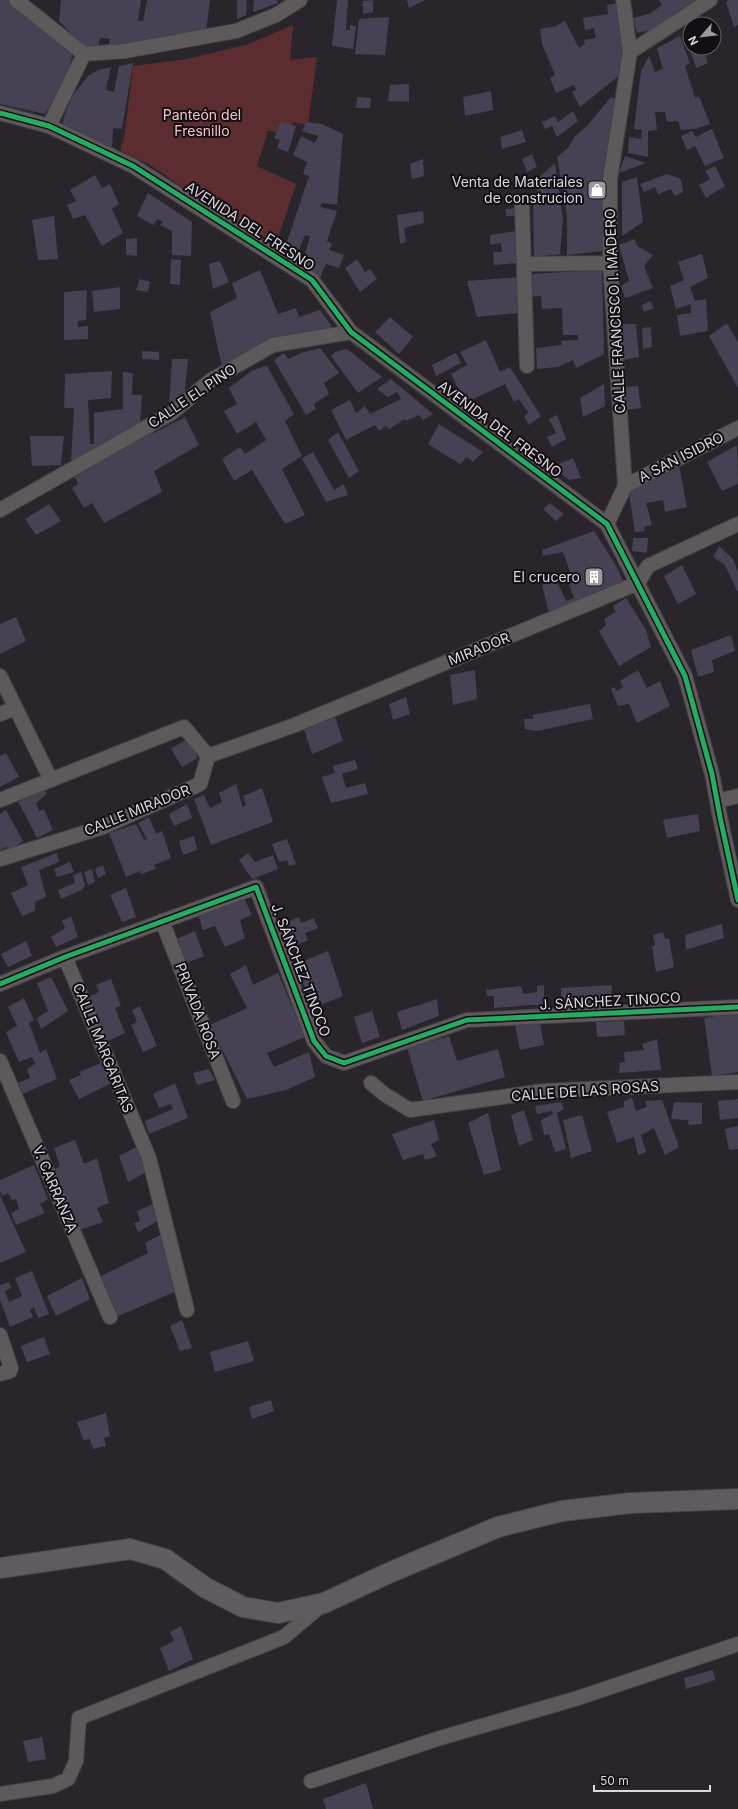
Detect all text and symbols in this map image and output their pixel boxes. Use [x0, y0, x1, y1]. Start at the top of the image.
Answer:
north arrow [682, 16, 722, 56]
text: N [685, 34, 701, 48]
park label: Panteón del Fresnillo [163, 106, 241, 139]
place label: Venta de Materiales de construcion [452, 173, 583, 206]
street label: AVENIDA DEL FRESNO [182, 177, 318, 274]
shop icon: Venta de Materiales de construcion [586, 179, 608, 201]
street label: CALLE FRANCISCO I. MADERO [601, 208, 628, 414]
street label: CALLE EL PINO [145, 360, 239, 431]
street label: AVENIDA DEL FRESNO [435, 376, 566, 481]
street label: A SAN ISIDRO [635, 428, 726, 485]
building icon: El crucero [583, 566, 605, 588]
place label: El crucero [513, 568, 580, 585]
street label: MIRADOR [446, 628, 512, 669]
street label: CALLE MIRADOR [81, 781, 192, 839]
street label: J. SÁNCHEZ TINOCO [268, 901, 335, 1039]
street label: PRIVADA ROSA [172, 960, 225, 1062]
street label: CALLE MARGARITAS [70, 981, 137, 1115]
street label: J. SÁNCHEZ TINOCO [539, 988, 681, 1013]
street label: CALLE DE LAS ROSAS [511, 1077, 659, 1104]
street label: V. CARRANZA [30, 1143, 82, 1235]
scale bar [594, 1767, 710, 1793]
text: 50 m [600, 1773, 629, 1788]

